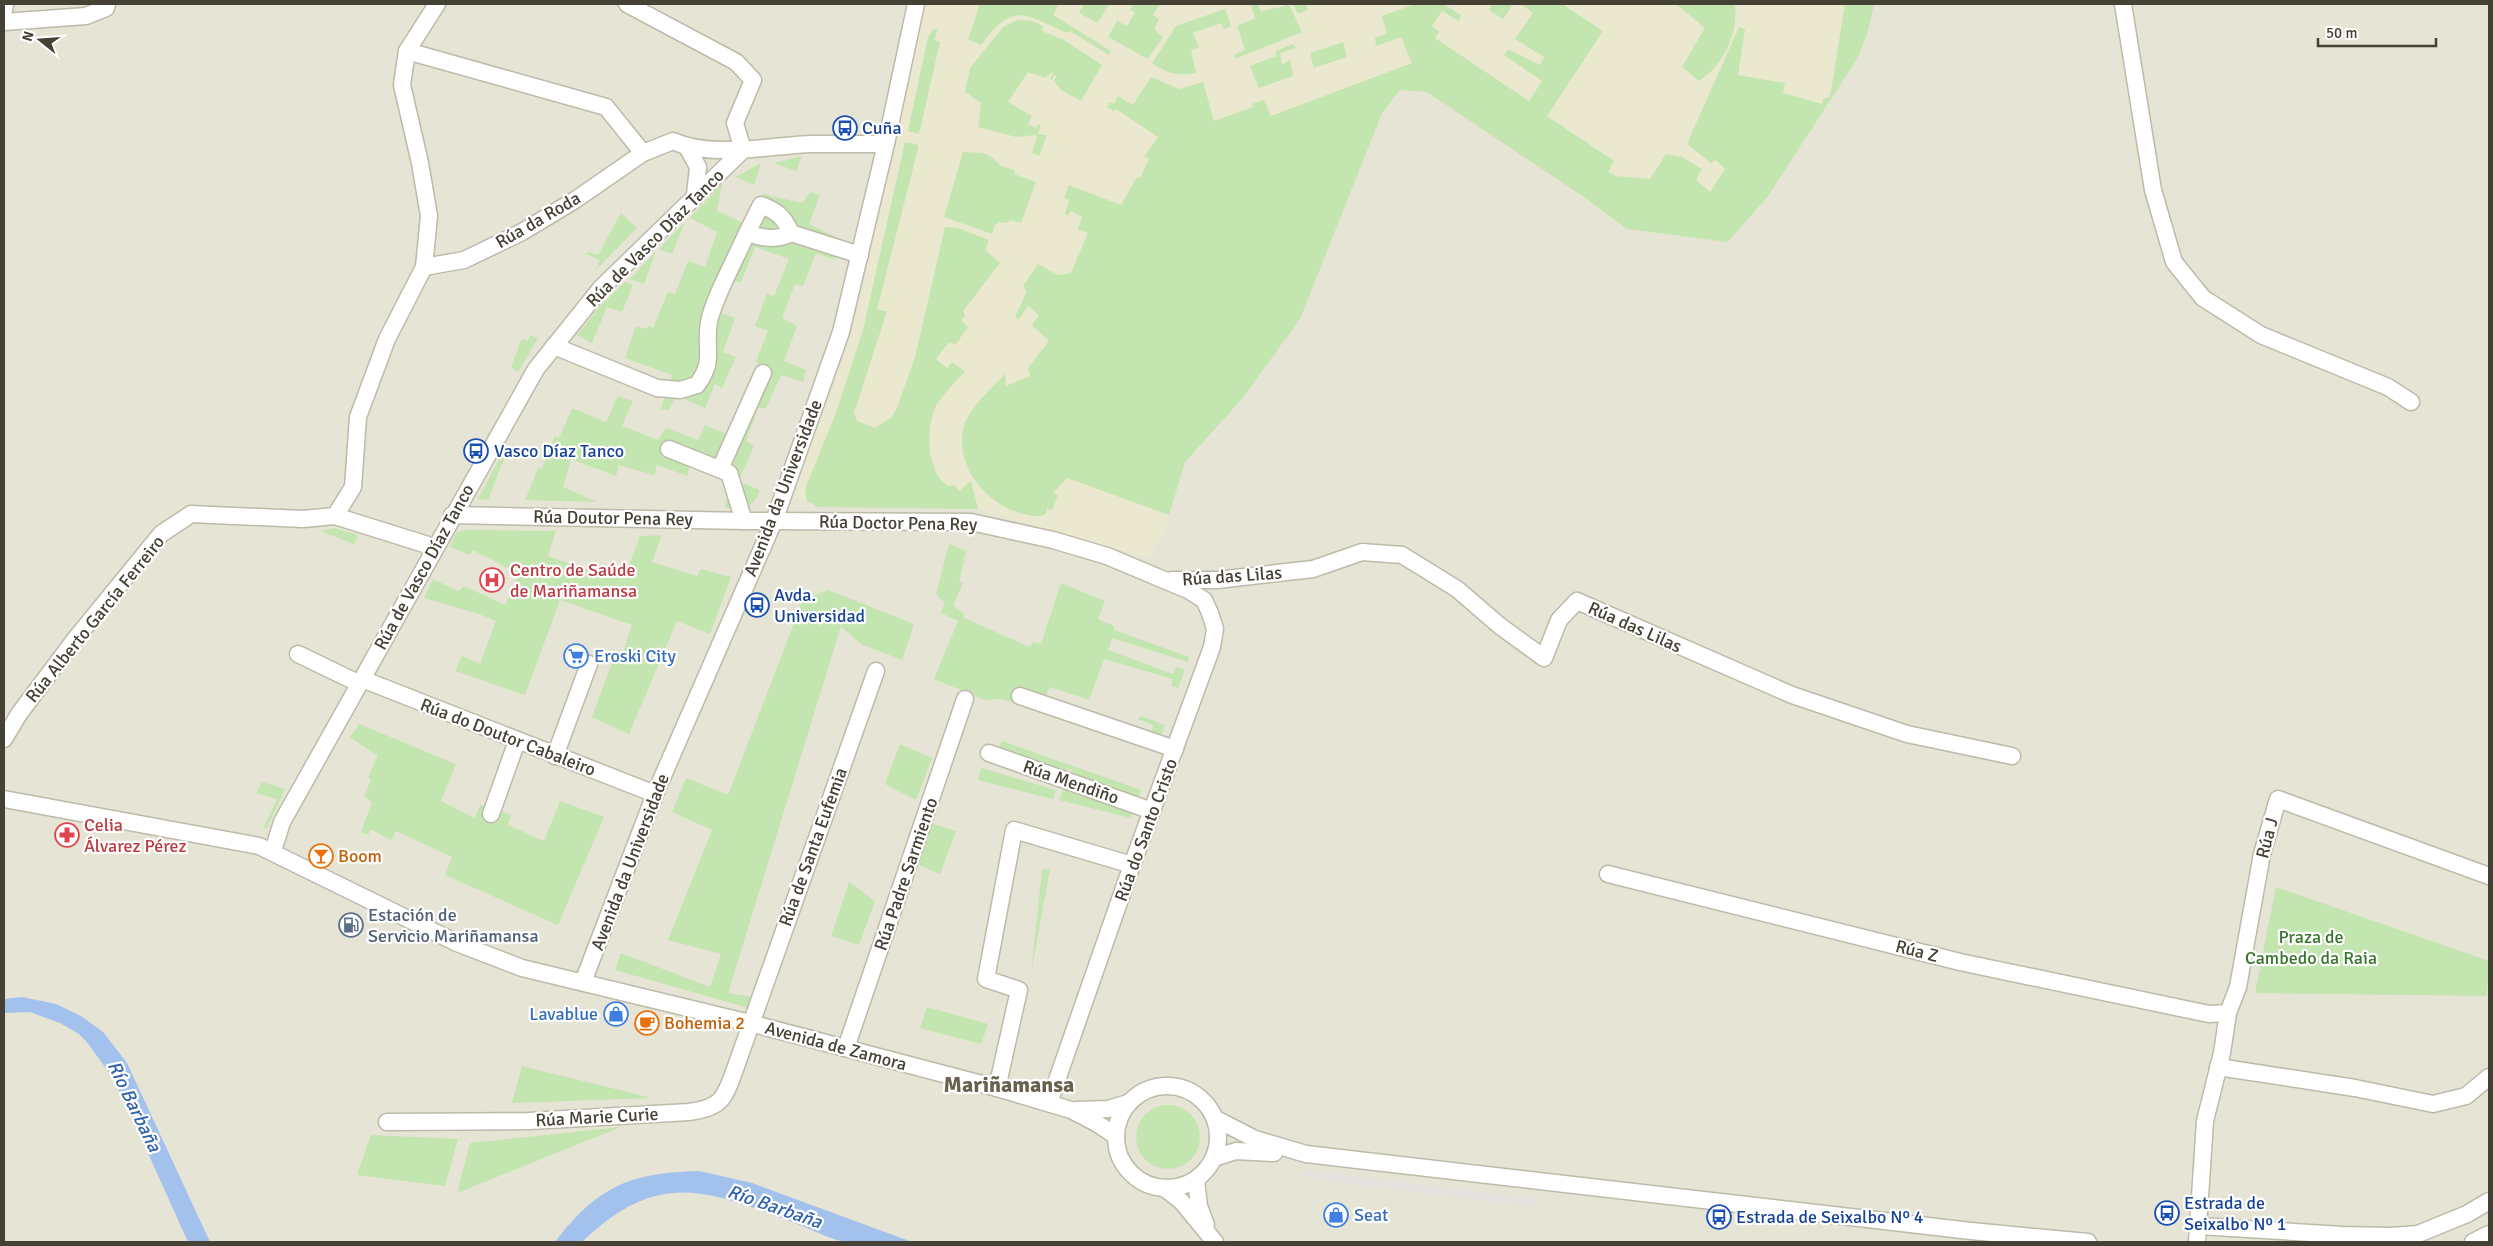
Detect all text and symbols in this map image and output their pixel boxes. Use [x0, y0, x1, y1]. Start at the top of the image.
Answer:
north arrow [15, 15, 65, 65]
scale bar [2318, 15, 2436, 47]
text: 50 m [2326, 24, 2357, 42]
text: N [18, 29, 38, 43]
bus stop icon: Cuña [832, 115, 858, 141]
place label: Cuña [862, 117, 902, 139]
street label: Rúa de Vasco Díaz Tanco [581, 164, 729, 312]
street label: Rúa da Roda [492, 187, 584, 253]
street label: Avenida da Universidade [739, 396, 827, 580]
bus stop icon: Vasco Díaz Tanco [463, 438, 489, 464]
place label: Vasco Díaz Tanco [494, 440, 624, 462]
street label: Rúa de Vasco Díaz Tanco [369, 480, 479, 654]
street label: Rúa Doutor Pena Rey [533, 506, 694, 530]
street label: Rúa Doctor Pena Rey [819, 511, 978, 535]
street label: Rúa Alberto García Ferreiro [21, 531, 169, 707]
place label: Centro de Saúde de Mariñamansa [510, 559, 637, 602]
street label: Rúa das Lilas [1181, 562, 1283, 590]
hospital icon: Centro de Saúde de Mariñamansa [479, 567, 505, 593]
place label: Avda. Universidad [774, 584, 865, 627]
bus stop icon: Avda. Universidad [744, 592, 770, 618]
street label: Rúa das Lilas [1585, 597, 1685, 657]
supermarket icon: Eroski City [563, 643, 589, 669]
place label: Eroski City [594, 645, 676, 667]
street label: Rúa do Doutor Cabaleiro [417, 693, 599, 781]
street label: Rúa Mendiño [1020, 755, 1122, 809]
street label: Rúa do Santo Cristo [1110, 755, 1182, 905]
street label: Rúa de Santa Eufemia [774, 765, 852, 929]
street label: Avenida da Universidade [586, 770, 674, 954]
street label: Rúa Padre Sarmiento [870, 795, 942, 953]
place label: Celia Álvarez Pérez [84, 814, 187, 857]
street label: Rúa J [2251, 815, 2283, 861]
pharmacy icon: Celia Álvarez Pérez [54, 822, 80, 848]
bar icon: Boom [308, 843, 334, 869]
place label: Boom [338, 845, 382, 867]
place label: Estación de Servicio Mariñamansa [368, 904, 539, 947]
fuel station icon: Estación de Servicio Mariñamansa [338, 912, 364, 938]
park label: Praza de Cambedo da Raia [2245, 926, 2377, 969]
street label: Rúa Z [1893, 935, 1941, 967]
shop icon: Lavablue [603, 1001, 629, 1027]
place label: Lavablue [529, 1003, 598, 1025]
cafe icon: Bohemia 2 [634, 1010, 660, 1036]
place label: Bohemia 2 [664, 1012, 745, 1034]
street label: Avenida de Zamora [763, 1017, 909, 1075]
water label: Río Barbaña [102, 1057, 167, 1157]
district label: Mariñamansa [944, 1071, 1074, 1098]
street label: Rúa Marie Curie [535, 1103, 659, 1131]
water label: Río Barbaña [724, 1180, 826, 1235]
place label: Estrada de Seixalbo Nº 1 [2184, 1192, 2287, 1235]
bus stop icon: Estrada de Seixalbo Nº 1 [2154, 1200, 2180, 1226]
shop icon: Seat [1323, 1202, 1349, 1228]
place label: Seat [1354, 1204, 1388, 1226]
bus stop icon: Estrada de Seixalbo Nº 4 [1706, 1204, 1732, 1230]
place label: Estrada de Seixalbo Nº 4 [1736, 1206, 1924, 1228]

